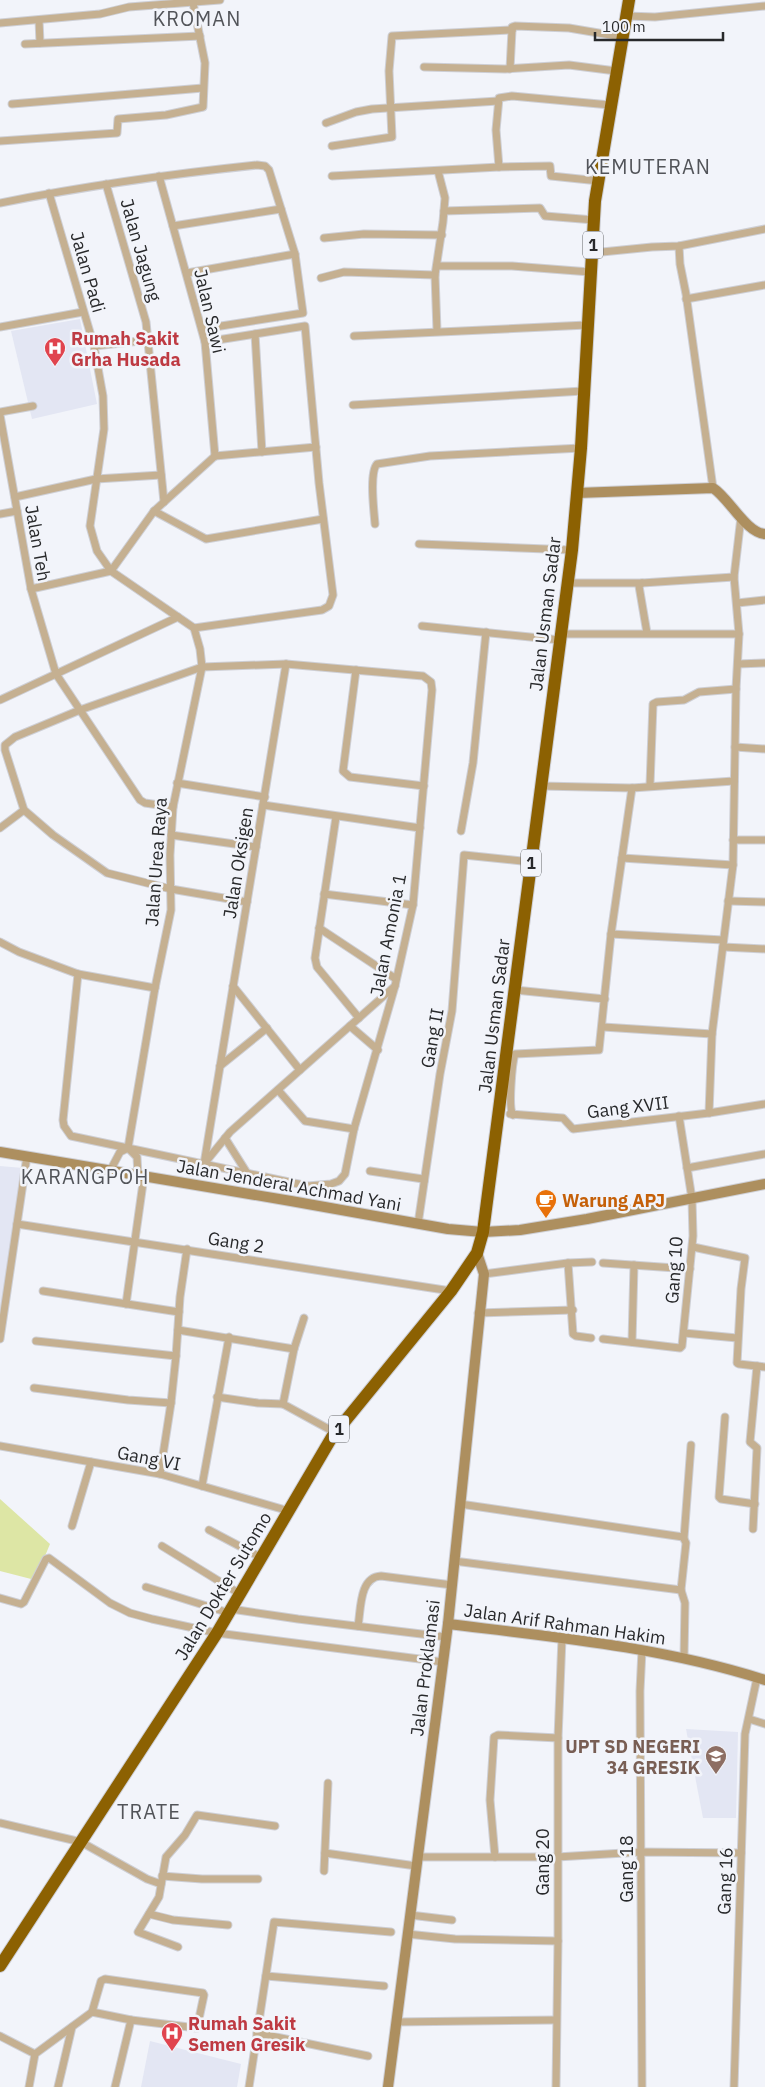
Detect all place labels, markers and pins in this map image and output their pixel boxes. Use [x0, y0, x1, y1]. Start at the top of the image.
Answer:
place label: Rumah Sakit Grha Husada [71, 327, 181, 371]
hospital icon: Rumah Sakit Grha Husada [43, 336, 67, 367]
cafe icon: Warung APJ [534, 1188, 558, 1219]
place label: Warung APJ [562, 1189, 665, 1212]
place label: UPT SD NEGERI 34 GRESIK [565, 1735, 700, 1779]
school or university icon: UPT SD NEGERI 34 GRESIK [704, 1744, 728, 1775]
place label: Rumah Sakit Semen Gresik [188, 2012, 306, 2056]
hospital icon: Rumah Sakit Semen Gresik [160, 2021, 184, 2052]

